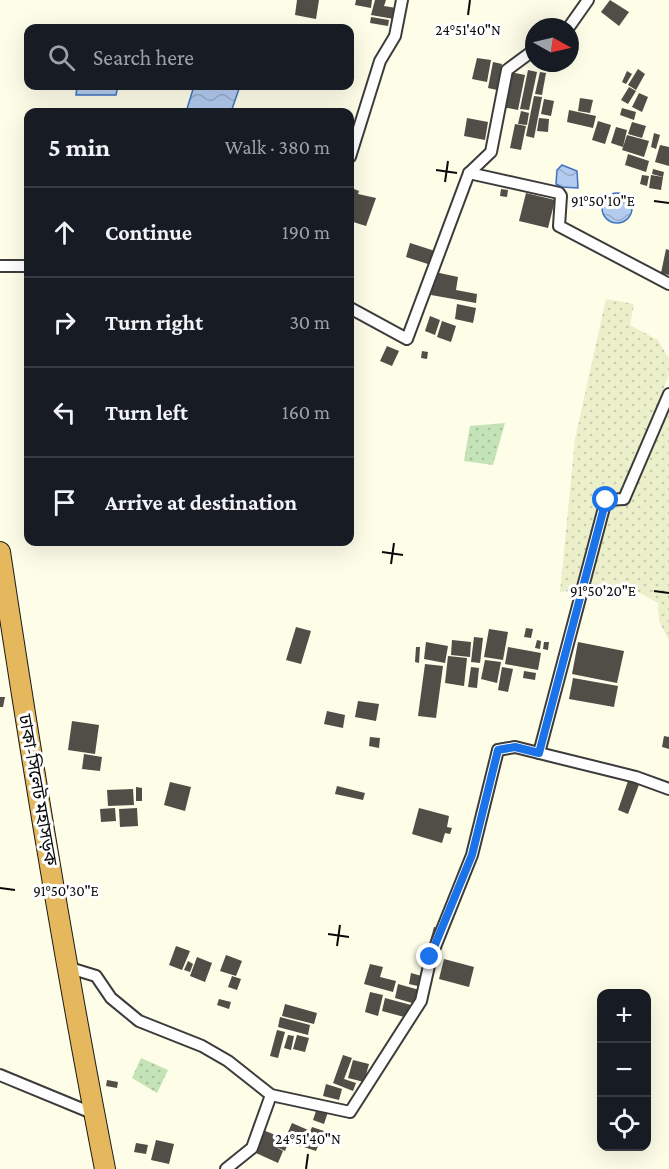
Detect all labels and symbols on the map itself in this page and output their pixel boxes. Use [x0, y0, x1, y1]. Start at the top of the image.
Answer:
north arrow [525, 18, 579, 72]
text: 24°51'40"N [435, 22, 501, 38]
text: 91°50'10"E [571, 193, 635, 209]
route start [592, 486, 618, 512]
text: 91°50'20"E [570, 583, 636, 599]
street label: ঢাকা-সিলেট মহাসড়ক [15, 712, 61, 868]
text: 91°50'30"E [33, 883, 99, 899]
route end [416, 943, 442, 969]
text: 24°51'40"N [275, 1131, 341, 1147]

